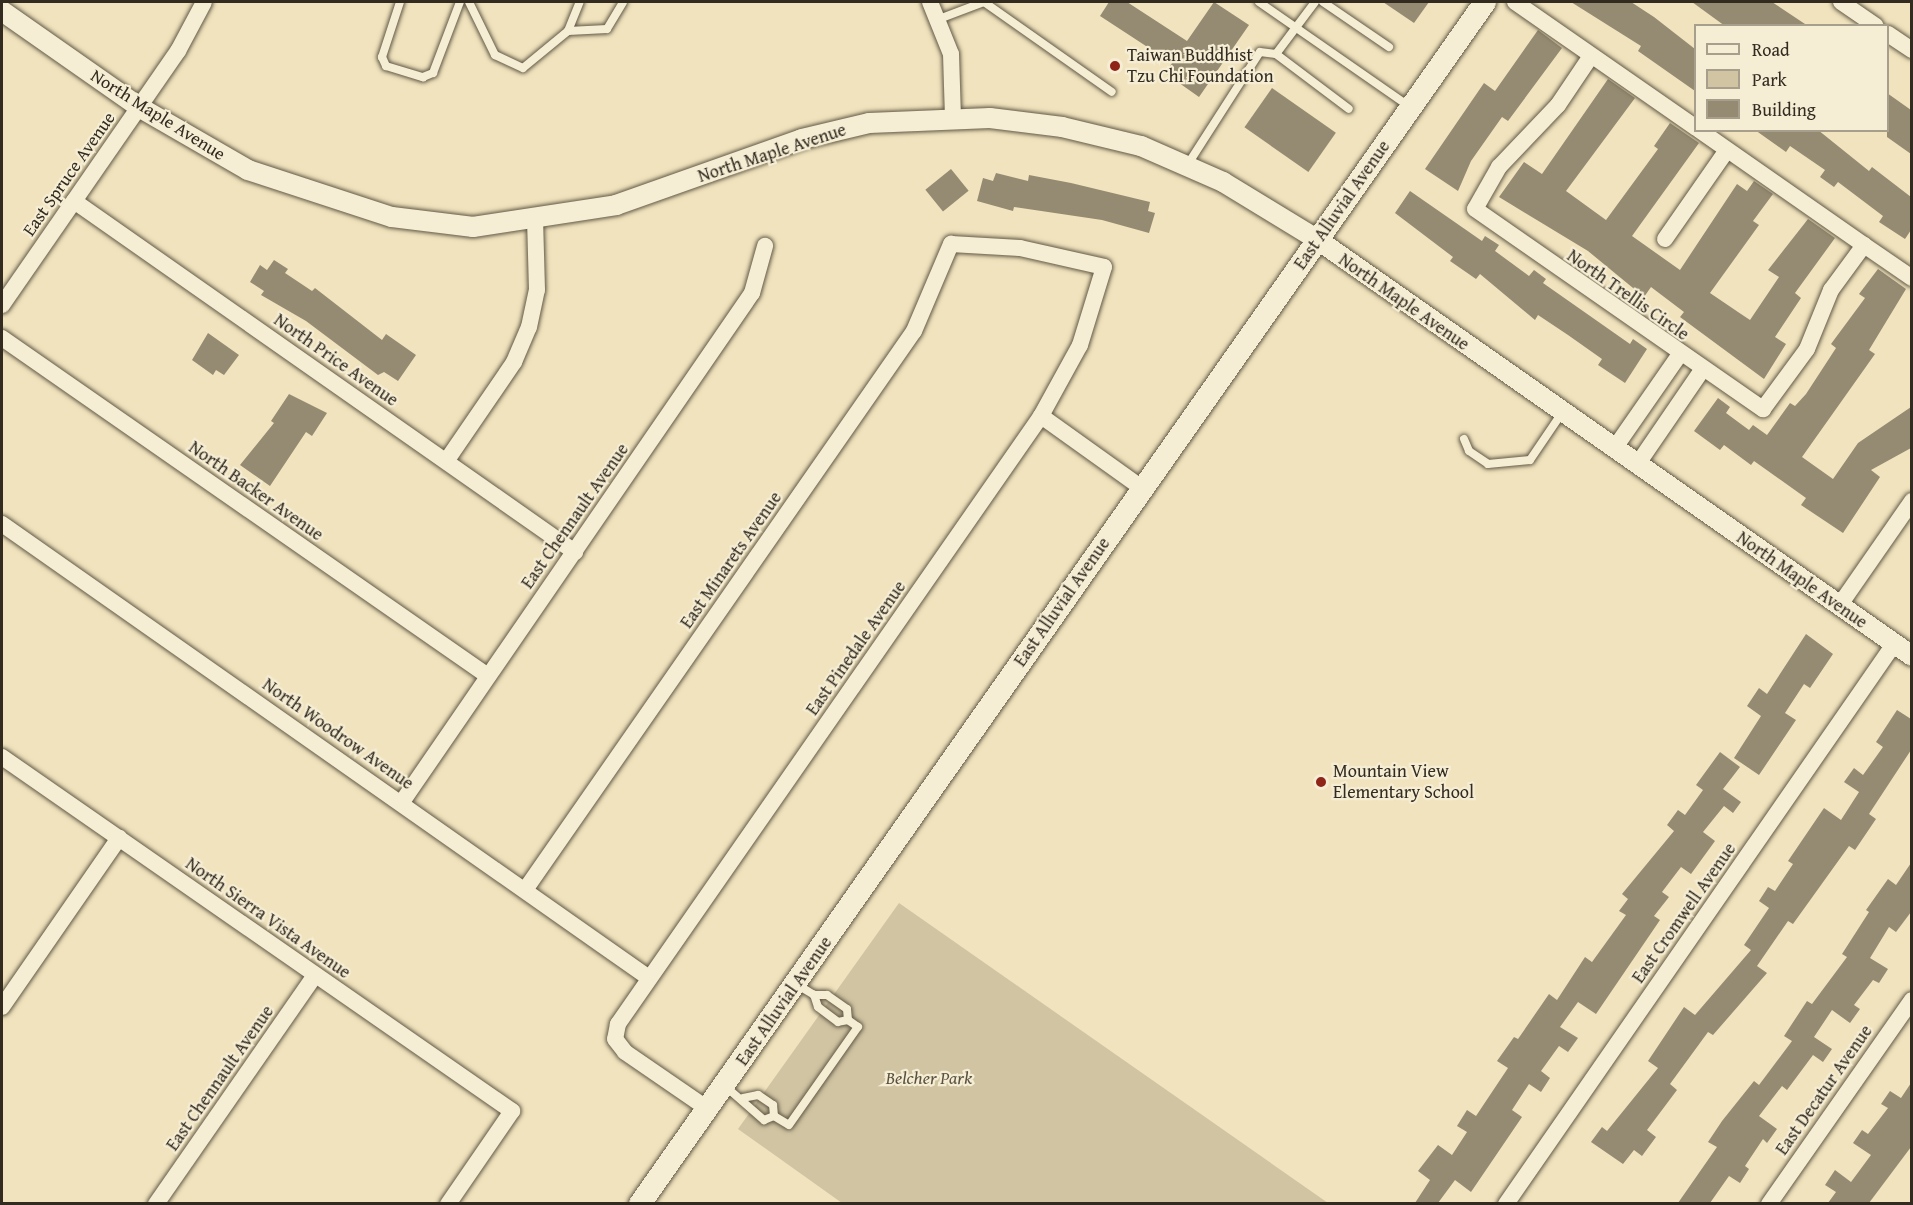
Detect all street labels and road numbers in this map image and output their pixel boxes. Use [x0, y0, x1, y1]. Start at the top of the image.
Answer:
street label: North Maple Avenue [87, 65, 229, 165]
street label: East Spruce Avenue [18, 108, 120, 240]
street label: North Maple Avenue [695, 119, 849, 187]
street label: East Alluvial Avenue [1289, 136, 1395, 274]
street label: North Trellis Circle [1563, 245, 1693, 345]
street label: North Maple Avenue [1335, 249, 1473, 355]
street label: North Price Avenue [270, 309, 402, 411]
street label: North Backer Avenue [185, 437, 327, 545]
street label: East Chennault Avenue [517, 439, 633, 593]
street label: East Minarets Avenue [676, 488, 786, 632]
street label: North Maple Avenue [1733, 527, 1871, 633]
street label: East Alluvial Avenue [1009, 533, 1115, 671]
street label: East Pinedale Avenue [801, 577, 911, 719]
street label: North Woodrow Avenue [258, 674, 418, 794]
street label: East Cromwell Avenue [1628, 839, 1740, 987]
street label: North Sierra Vista Avenue [181, 853, 355, 983]
street label: East Alluvial Avenue [731, 932, 837, 1070]
street label: East Chennault Avenue [162, 1001, 278, 1155]
street label: East Decatur Avenue [1771, 1021, 1877, 1159]

